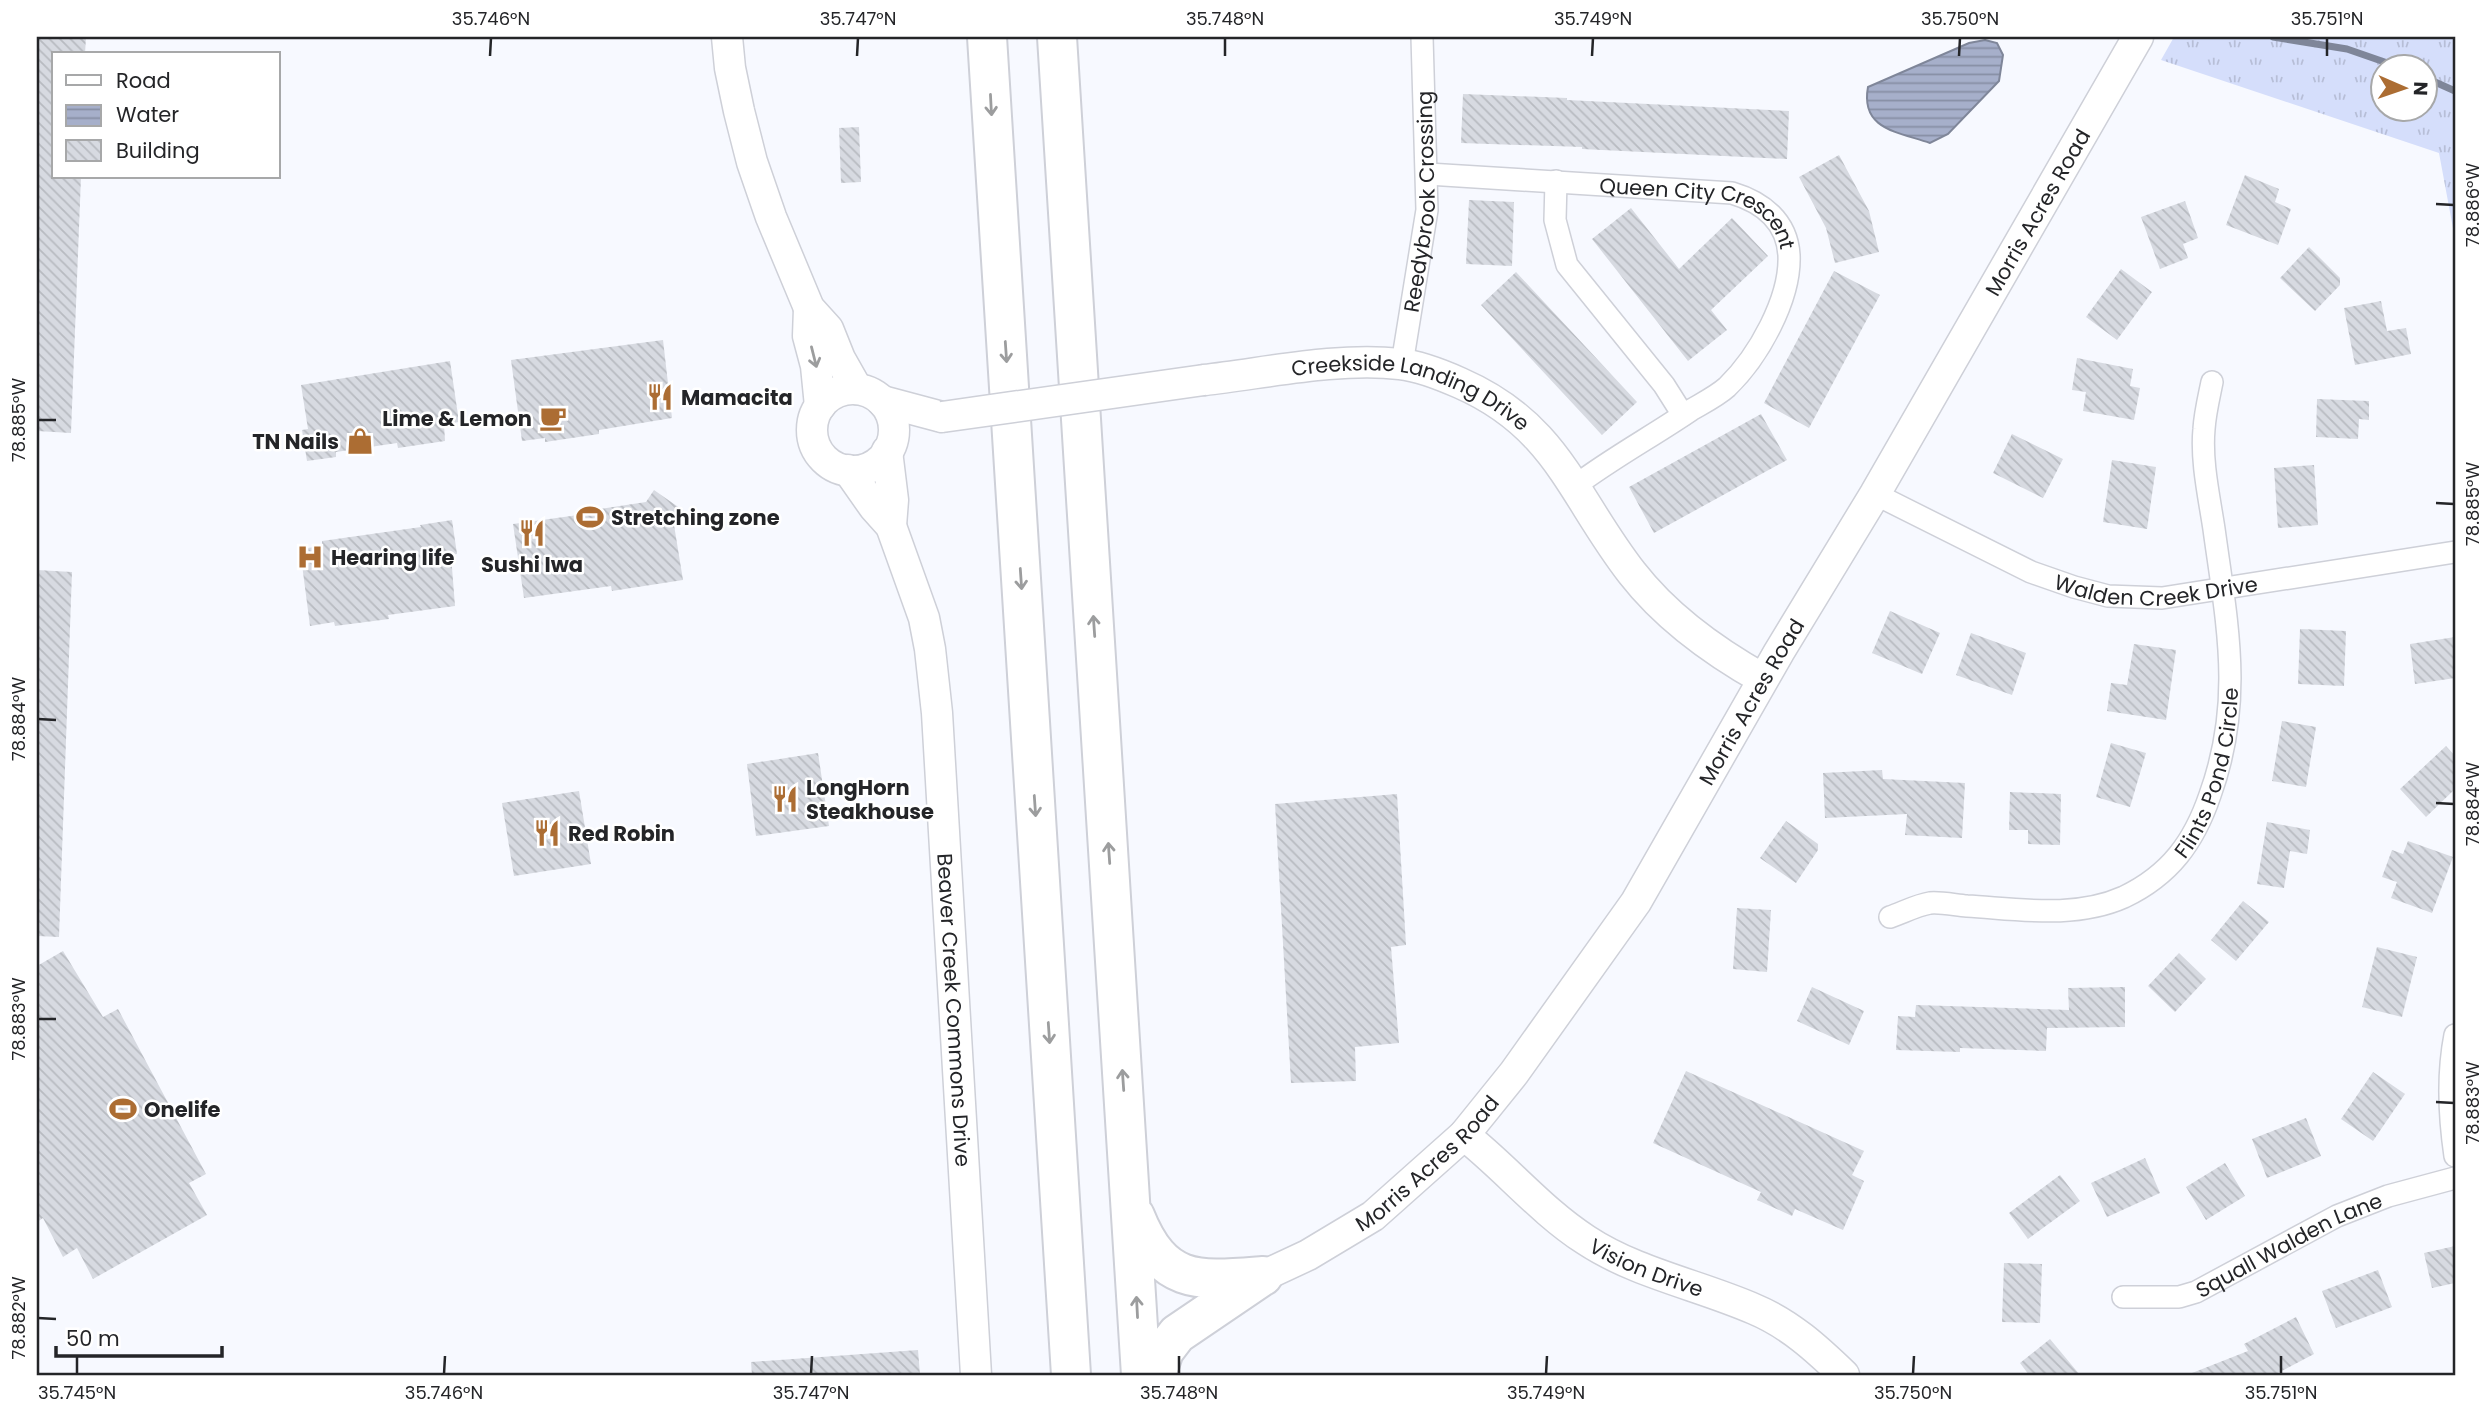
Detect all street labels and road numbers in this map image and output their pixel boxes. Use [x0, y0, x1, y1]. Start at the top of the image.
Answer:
street label: Reedybrook Crossing [1396, 90, 1442, 314]
street label: Morris Acres Road [1978, 124, 2097, 301]
street label: Queen City Crescent [1598, 170, 1803, 251]
street label: Creekside Landing Drive [1289, 348, 1536, 437]
street label: Walden Creek Drive [2051, 567, 2260, 613]
street label: Morris Acres Road [1691, 613, 1811, 790]
street label: Flints Pond Circle [2167, 687, 2244, 864]
street label: Beaver Creek Commons Drive [931, 852, 978, 1168]
street label: Morris Acres Road [1350, 1089, 1505, 1238]
street label: Squall Walden Lane [2190, 1185, 2386, 1304]
street label: Vision Drive [1584, 1231, 1707, 1303]

